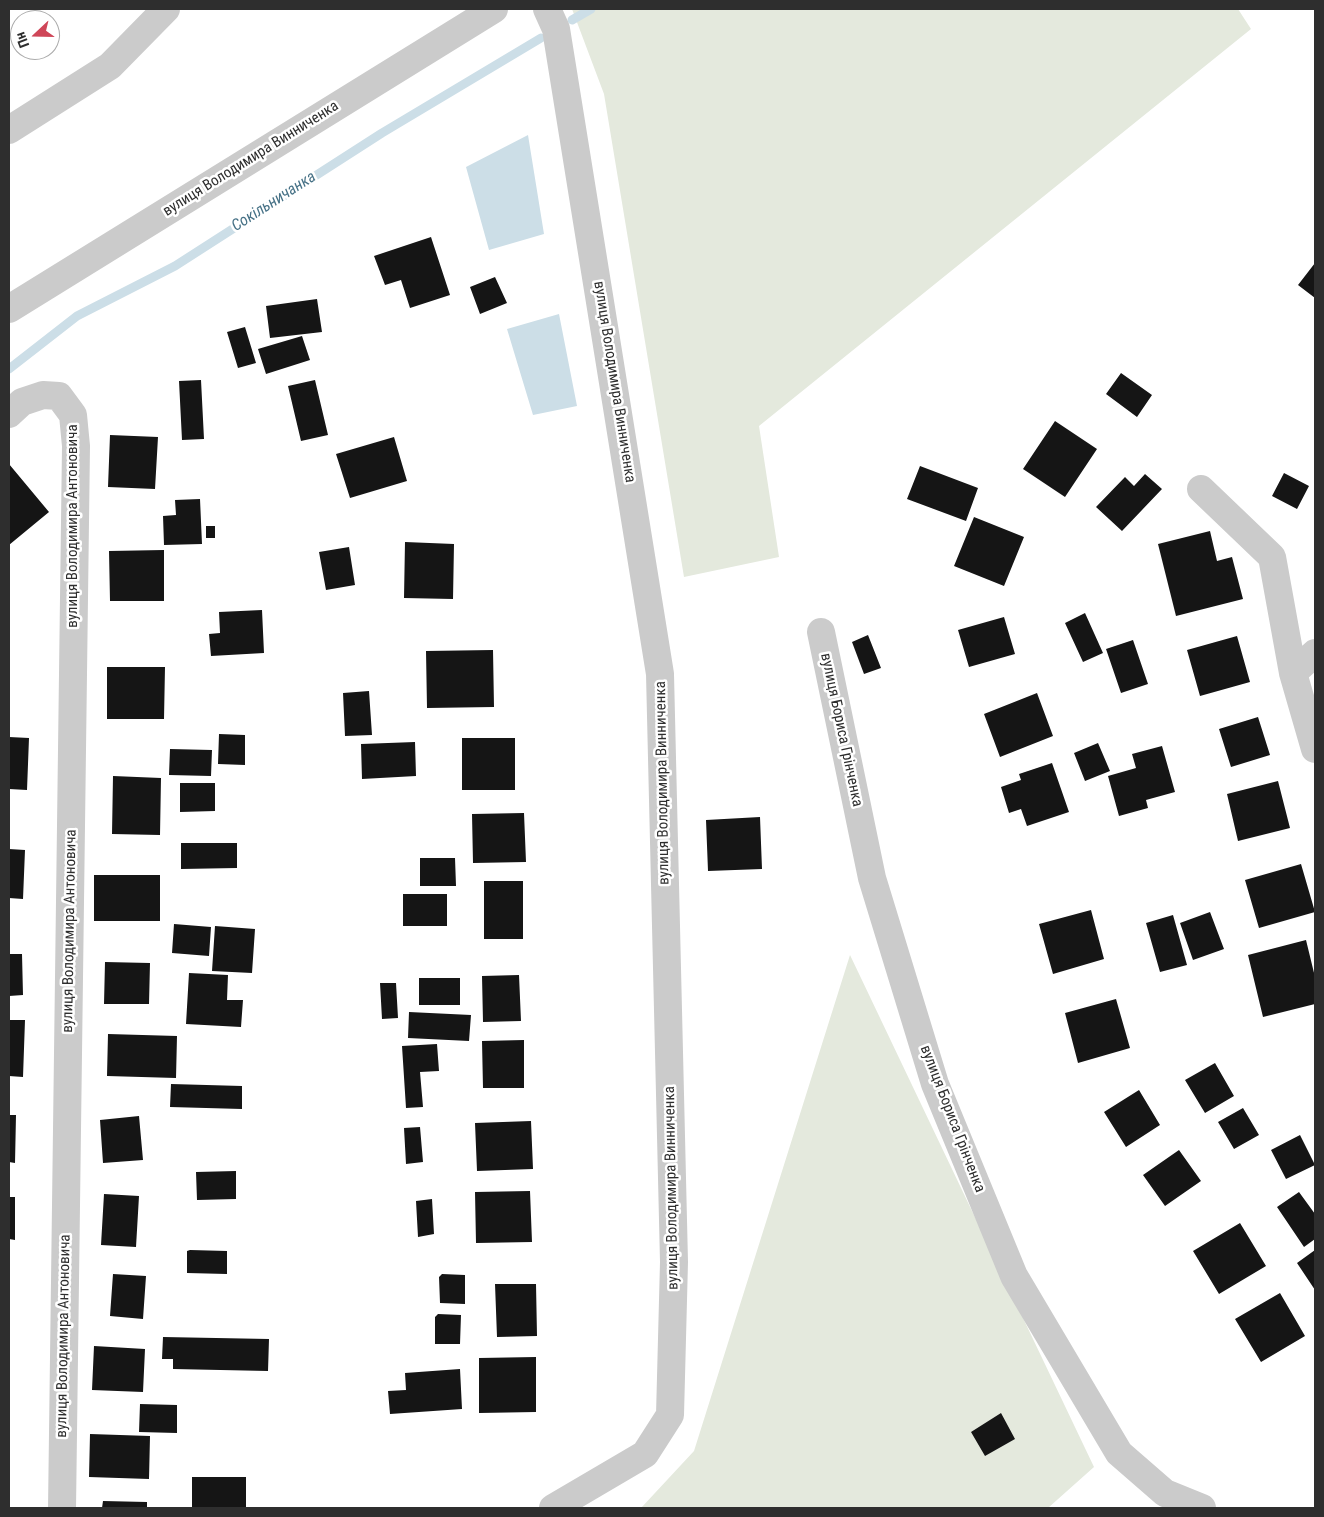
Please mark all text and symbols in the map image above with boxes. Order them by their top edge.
north arrow [10,10,60,60]
text: Пн [12,30,32,50]
street label: вулиця Володимира Винниченка [160,97,342,221]
water label: Сокільничанка [228,168,320,236]
street label: вулиця Володимира Винниченка [589,280,639,484]
street label: вулиця Володимира Антоновича [64,424,82,628]
street label: вулиця Бориса Грінченка [816,652,866,808]
street label: вулиця Володимира Винниченка [652,681,674,885]
street label: вулиця Володимира Антоновича [59,829,81,1033]
street label: вулиця Бориса Грінченка [916,1043,988,1195]
street label: вулиця Володимира Винниченка [661,1086,683,1290]
street label: вулиця Володимира Антоновича [53,1234,75,1438]

